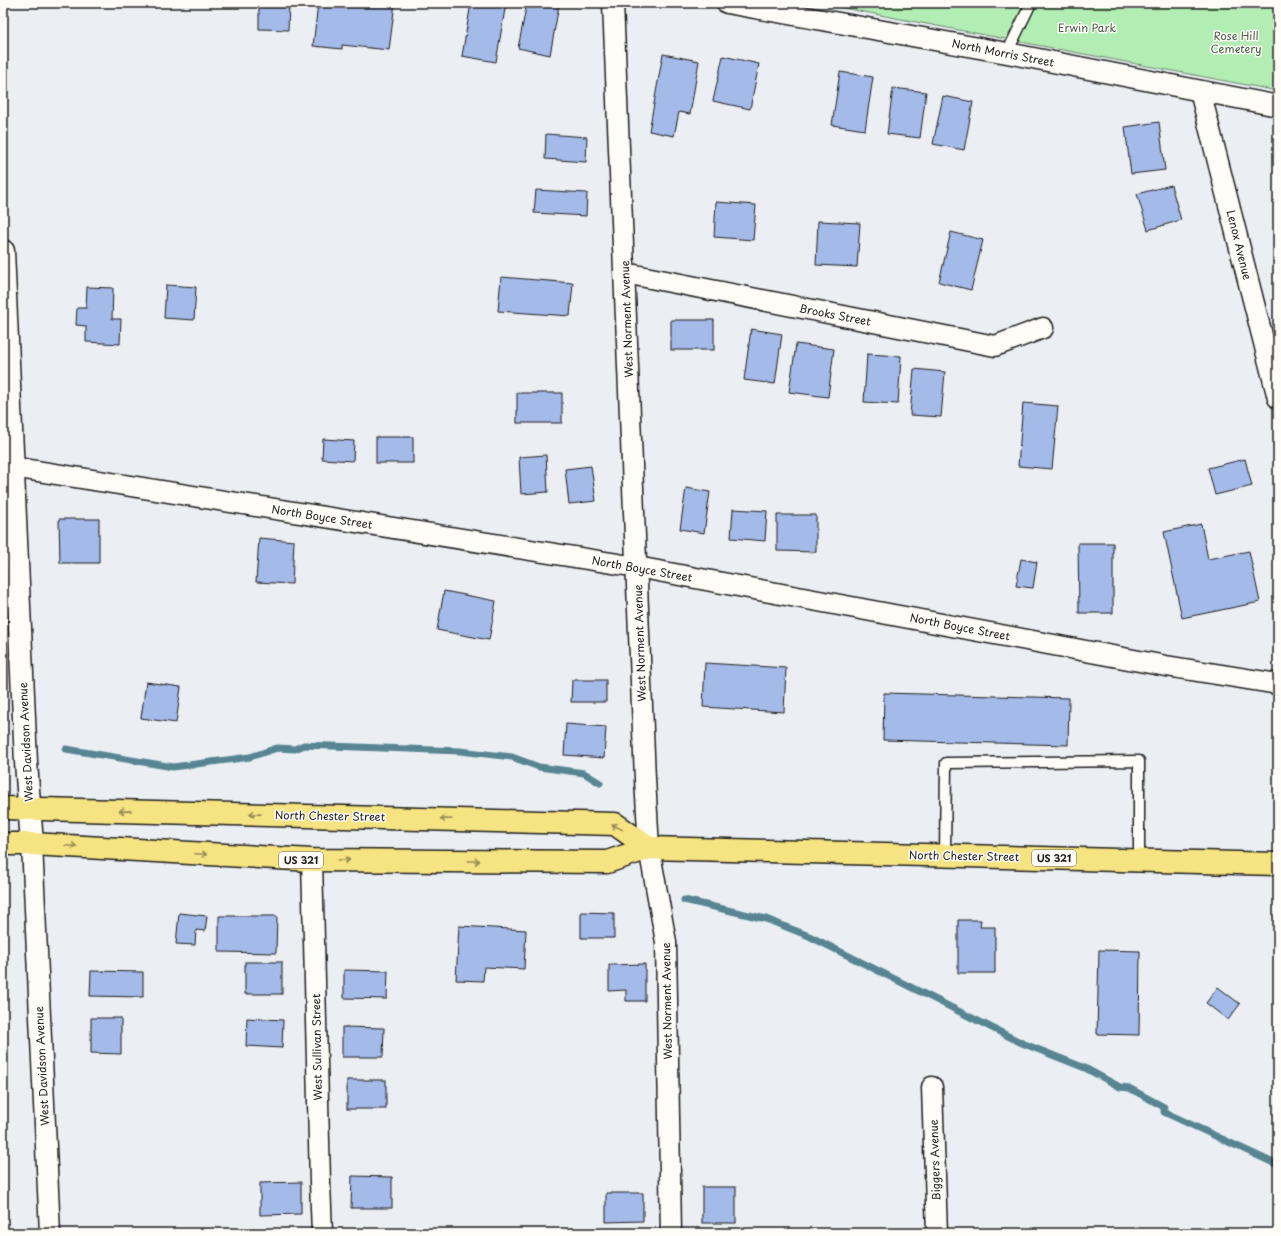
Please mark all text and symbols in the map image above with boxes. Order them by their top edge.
park label: Erwin Park [1058,19,1116,36]
park label: Rose Hill Cemetery [1210,27,1262,57]
street label: North Morris Street [950,34,1056,71]
street label: Lenox Avenue [1223,208,1256,282]
street label: West Norment Avenue [616,260,637,378]
street label: Brooks Street [798,299,873,330]
street label: North Boyce Street [270,500,374,533]
street label: North Boyce Street [590,551,694,586]
street label: West Norment Avenue [629,584,650,702]
street label: North Boyce Street [908,608,1012,645]
street label: West Davidson Avenue [14,682,37,802]
street label: North Chester Street [275,806,385,825]
one-way arrow [119,807,132,815]
one-way arrow [249,811,262,818]
one-way arrow [440,816,453,823]
one-way arrow [611,823,623,830]
one-way arrow [64,843,77,850]
street label: North Chester Street [909,846,1019,865]
one-way arrow [194,850,207,857]
road number: US 321 [1032,850,1076,866]
road number: US 321 [279,852,323,868]
one-way arrow [337,856,350,864]
one-way arrow [467,857,480,865]
street label: West Norment Avenue [657,942,676,1060]
street label: West Sullivan Street [307,993,326,1101]
street label: West Davidson Avenue [30,1006,53,1126]
street label: Biggers Avenue [925,1119,944,1201]

